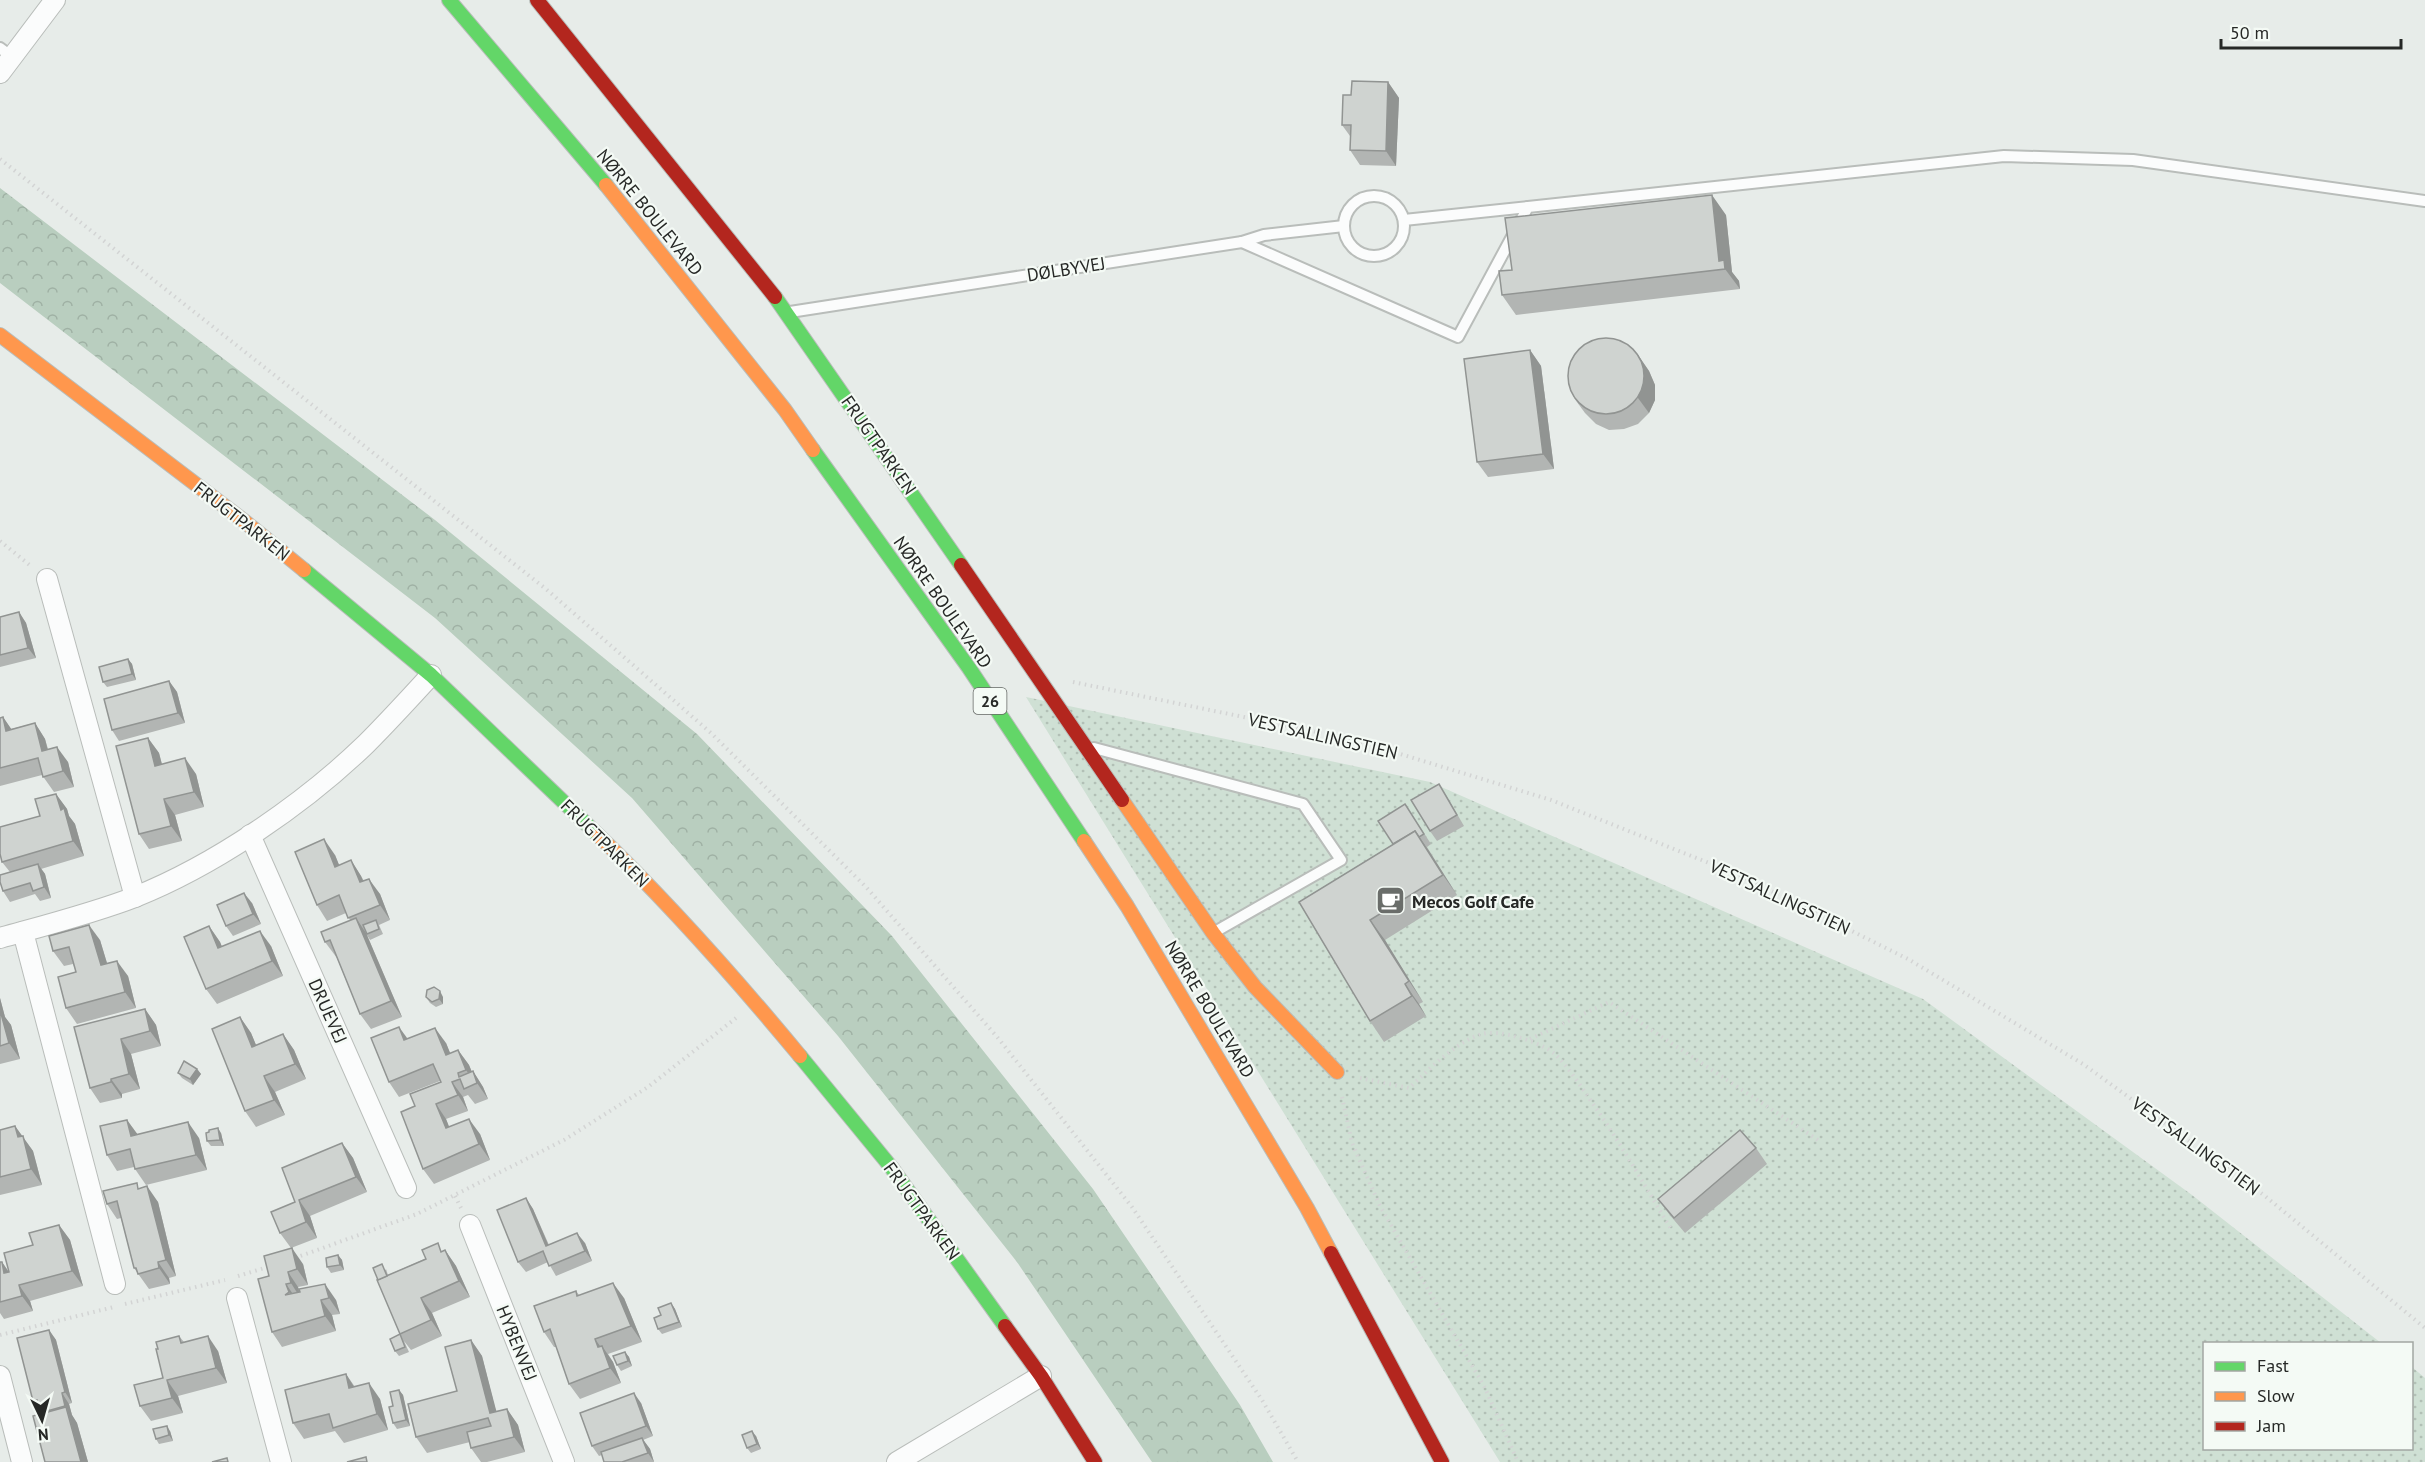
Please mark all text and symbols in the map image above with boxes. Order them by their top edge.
scale bar [2221,12,2401,50]
text: 50 m [2230,21,2269,44]
street label: NØRRE BOULEVARD [592,144,708,280]
street label: DØLBYVEJ [1025,251,1107,287]
street label: FRUGTPARKEN [836,391,922,499]
street label: FRUGTPARKEN [189,476,295,566]
street label: NØRRE BOULEVARD [889,531,997,673]
road number: 26 [974,688,1006,714]
street label: VESTSALLINGSTIEN [1245,707,1400,764]
street label: FRUGTPARKEN [556,794,654,892]
street label: VESTSALLINGSTIEN [1705,854,1854,940]
cafe icon: Mecos Golf Cafe [1375,885,1407,917]
place label: Mecos Golf Cafe [1412,890,1534,913]
street label: NØRRE BOULEVARD [1160,936,1260,1082]
street label: DRUEVEJ [303,975,353,1047]
street label: VESTSALLINGSTIEN [2127,1091,2265,1200]
street label: FRUGTPARKEN [879,1157,965,1265]
street label: HYBENVEJ [491,1302,543,1384]
legend [2203,1342,2413,1450]
text: Fast [2257,1354,2289,1377]
text: Slow [2257,1384,2295,1407]
north arrow [12,1390,72,1450]
text: Jam [2256,1414,2286,1437]
text: N [37,1425,49,1445]

